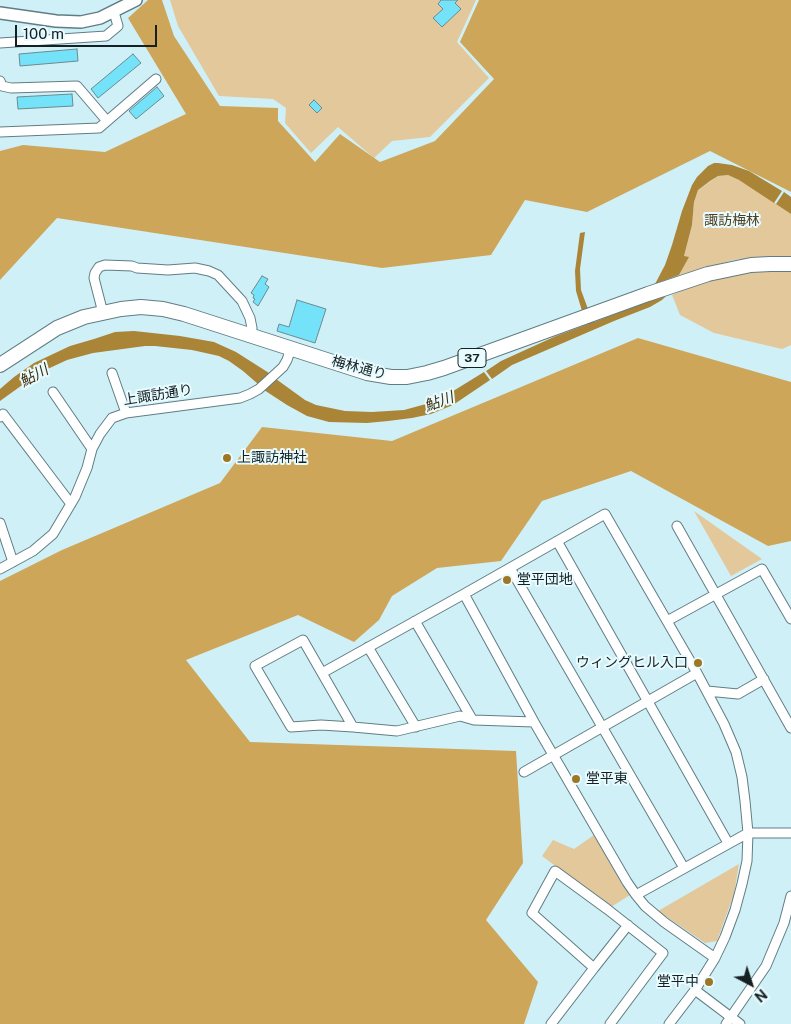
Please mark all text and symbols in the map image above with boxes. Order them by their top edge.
scale bar [18,15,160,47]
text: 100 m [23,25,64,42]
park label: 諏訪梅林 [704,213,760,229]
road number: 37 [458,348,486,368]
street label: 梅林通り [330,353,388,383]
water label: 鮎川 [17,361,51,391]
street label: 上諏訪通り [122,381,194,409]
water label: 鮎川 [422,388,456,416]
place label: 上諏訪神社 [237,450,307,466]
marker: 上諏訪神社 [221,452,233,464]
place label: 堂平団地 [517,572,573,588]
marker: 堂平団地 [501,574,513,586]
place label: ウィングヒル入口 [576,655,688,671]
marker: ウィングヒル入口 [692,657,704,669]
place label: 堂平東 [586,771,628,787]
marker: 堂平東 [570,773,582,785]
north arrow [726,959,776,1009]
place label: 堂平中 [657,974,699,990]
marker: 堂平中 [703,976,715,988]
text: N [751,986,770,1005]

